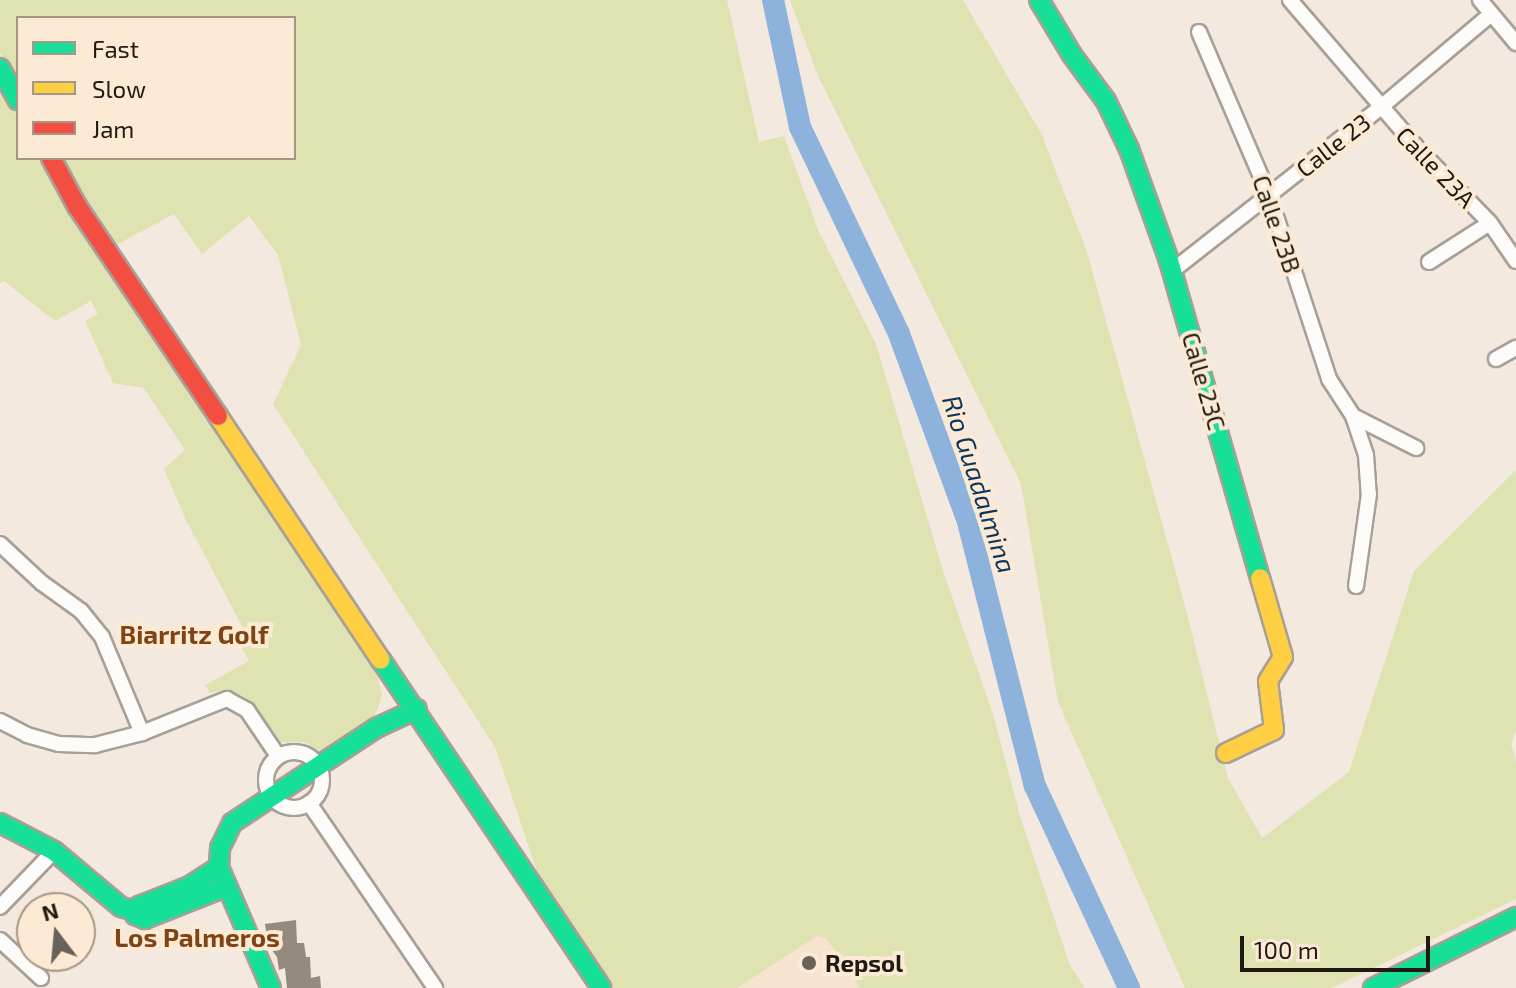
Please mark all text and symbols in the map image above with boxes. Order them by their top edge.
legend [16,16,296,160]
text: Fast [92,34,139,63]
text: Slow [92,74,146,103]
street label: Calle 23 [1290,107,1376,183]
text: Jam [92,114,134,143]
street label: Calle 23A [1391,121,1481,213]
street label: Calle 23B [1247,172,1307,276]
street label: Calle 23C [1176,329,1232,433]
water label: Rio Guadalmina [937,391,1023,577]
district label: Biarritz Golf [120,618,268,650]
north arrow [16,892,96,972]
text: N [39,896,61,926]
scale bar [1244,920,1434,970]
district label: Los Palmeros [114,921,280,953]
text: 100 m [1254,935,1319,964]
place label: Repsol [825,949,903,977]
marker: Repsol [800,954,818,972]

